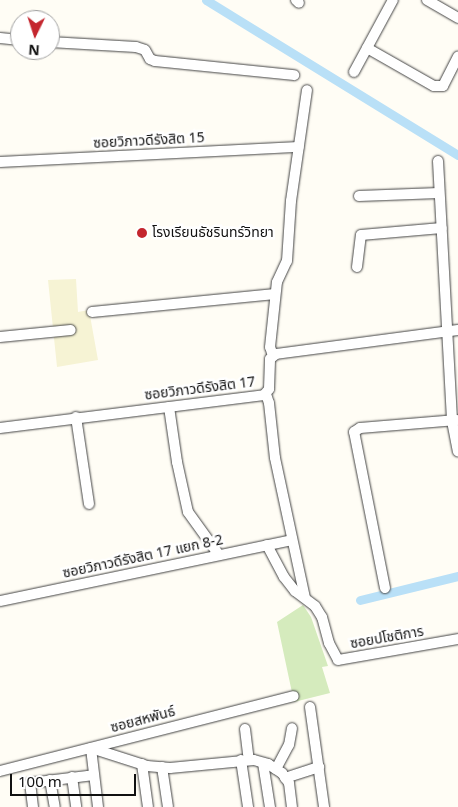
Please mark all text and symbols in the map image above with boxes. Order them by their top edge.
north arrow [10,10,60,60]
text: N [28,39,40,60]
street label: ซอยวิภาวดีรังสิต 15 [93,130,205,152]
place label: โรงเรียนธัชรินทร์วิทยา [152,225,274,241]
marker: โรงเรียนธัชรินทร์วิทยา [136,227,148,239]
street label: ซอยวิภาวดีรังสิต 17 [144,374,256,404]
street label: ซอยวิภาวดีรังสิต 17 แยก 8-2 [61,532,225,582]
street label: ซอยปโชติการ [349,623,425,653]
street label: ซอยสหพันธ์ [109,703,177,737]
scale bar [12,764,139,796]
text: 100 m [18,771,62,794]

